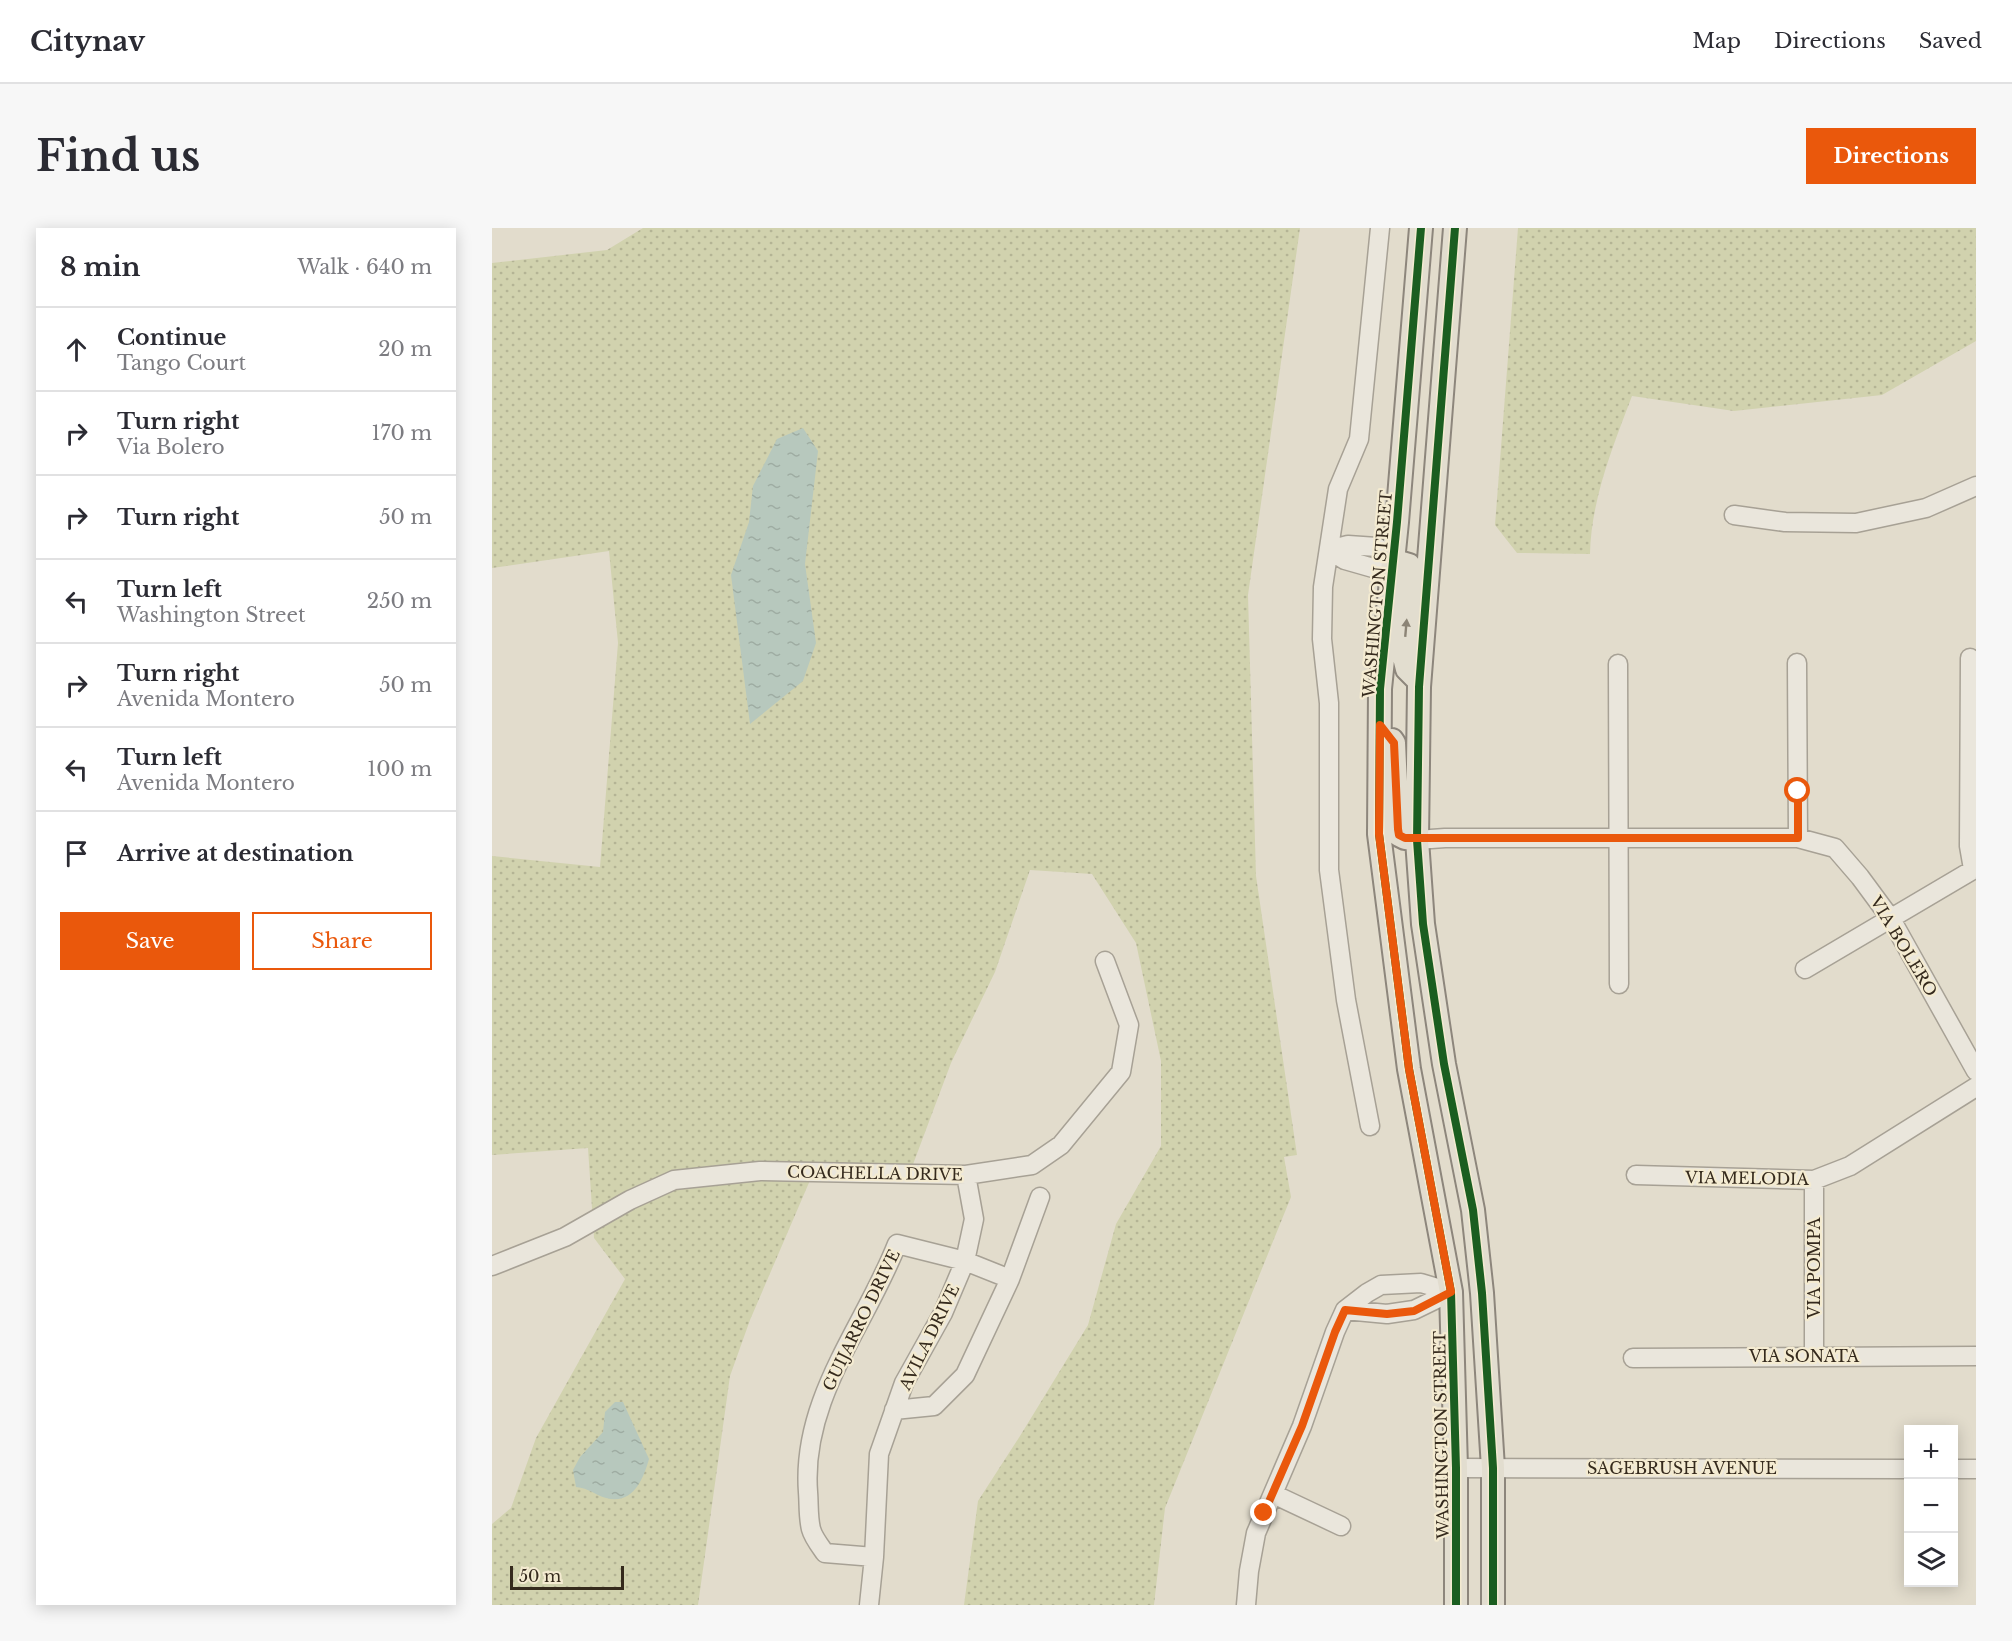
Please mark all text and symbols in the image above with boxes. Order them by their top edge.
text: Citynav [30,24,145,59]
text: Map [1692,28,1741,54]
text: Directions [1774,28,1886,54]
text: Saved [1919,28,1982,54]
button: Directions [1806,128,1976,184]
text: Find us [36,130,200,182]
text: 8 min [60,251,140,283]
text: Walk · 640 m [297,255,432,279]
text: Continue [117,324,226,351]
icon: ahead [60,333,93,366]
text: 20 m [378,337,432,361]
text: Tango Court [117,351,246,375]
text: Turn right [117,408,239,435]
icon: right [60,417,93,450]
text: 170 m [372,421,432,445]
text: Via Bolero [117,435,225,459]
street label: WASHINGTON STREET [1358,489,1396,700]
icon: right [60,501,93,534]
text: Turn right [117,504,239,531]
text: 50 m [379,505,432,529]
text: Turn left [117,576,222,603]
icon: left [60,585,93,618]
text: 250 m [367,589,432,613]
text: Washington Street [117,603,306,627]
one-way arrow [1401,619,1411,638]
text: Turn right [117,660,239,687]
icon: right [60,669,93,702]
text: 50 m [379,673,432,697]
text: Avenida Montero [117,687,295,711]
text: Turn left [117,744,222,771]
icon: left [60,753,93,786]
text: 100 m [367,757,432,781]
text: Avenida Montero [117,771,295,795]
route start [1784,777,1810,803]
icon: arrive [60,837,93,870]
text: Arrive at destination [117,840,354,867]
street label: VIA BOLERO [1866,891,1942,1000]
button: Save [60,912,240,970]
button: Share [252,912,432,970]
street label: COACHELLA DRIVE [787,1161,963,1185]
street label: VIA MELODIA [1684,1167,1810,1189]
street label: VIA POMPA [1804,1217,1824,1320]
street label: GUIJARRO DRIVE [818,1246,904,1394]
street label: AVILA DRIVE [894,1281,963,1394]
street label: WASHINGTON STREET [1429,1331,1453,1540]
street label: VIA SONATA [1748,1346,1860,1366]
map controls [1904,1425,1958,1587]
button: + [1904,1425,1958,1479]
street label: SAGEBRUSH AVENUE [1587,1458,1777,1478]
button: − [1904,1479,1958,1533]
route end [1250,1499,1276,1525]
button: layers [1904,1533,1958,1587]
scale bar [510,1563,624,1590]
text: 50 m [519,1566,561,1586]

